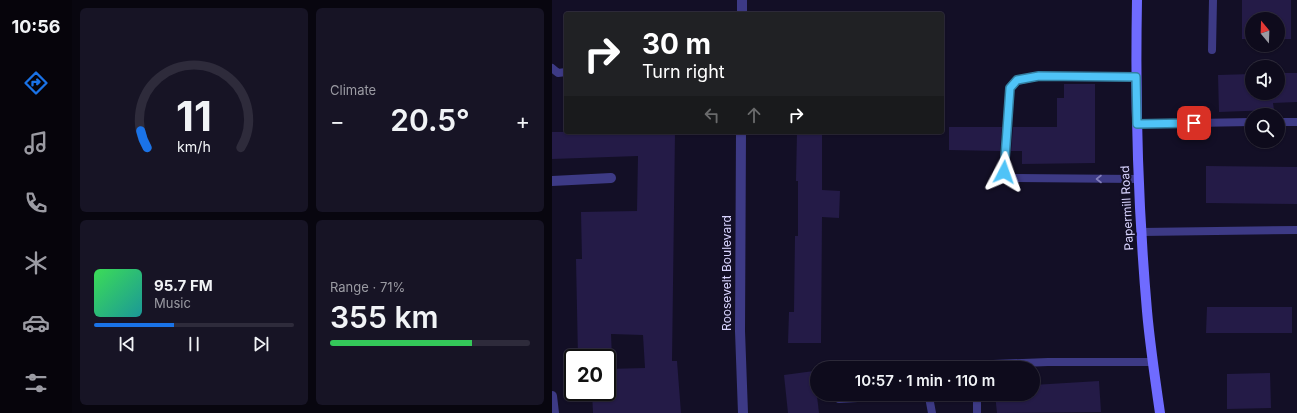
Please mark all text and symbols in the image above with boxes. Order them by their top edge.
north arrow [1245,12,1285,52]
map controls [1245,12,1285,148]
text: 10:56 [11,16,61,37]
text: 30 m [642,27,711,61]
icon: right [576,28,628,80]
button: sound [1245,60,1285,100]
text: Turn right [642,61,725,82]
icon: directions [22,69,50,97]
text: Climate [330,82,376,98]
text: 11 [176,91,212,141]
text: 20.5° [390,102,470,138]
icon: left [701,104,723,126]
icon: ahead [743,104,765,126]
icon: right [785,104,807,126]
pin [1177,106,1211,140]
text: − [330,108,345,134]
text: + [515,108,530,134]
button: search [1245,108,1285,148]
icon: arrive [1183,112,1205,134]
icon: music [22,129,50,157]
text: km/h [177,137,211,154]
position arrow [983,151,1025,193]
street label: Papermill Road [1117,165,1136,251]
one-way arrow [1096,175,1102,183]
icon: phone [22,189,50,217]
street label: Roosevelt Boulevard [719,215,734,331]
icon: climate [22,249,50,277]
text: 95.7 FM [154,276,213,295]
text: Range · 71% [330,279,405,295]
text: Music [154,295,191,311]
text: 355 km [330,299,438,335]
icon: car [22,309,50,337]
icon: previous [116,333,138,355]
icon: pause [183,333,205,355]
icon: next [250,333,272,355]
speed limit sign: 20 [564,349,616,401]
icon: filters [22,369,50,397]
text: 10:57 · 1 min · 110 m [855,371,995,390]

